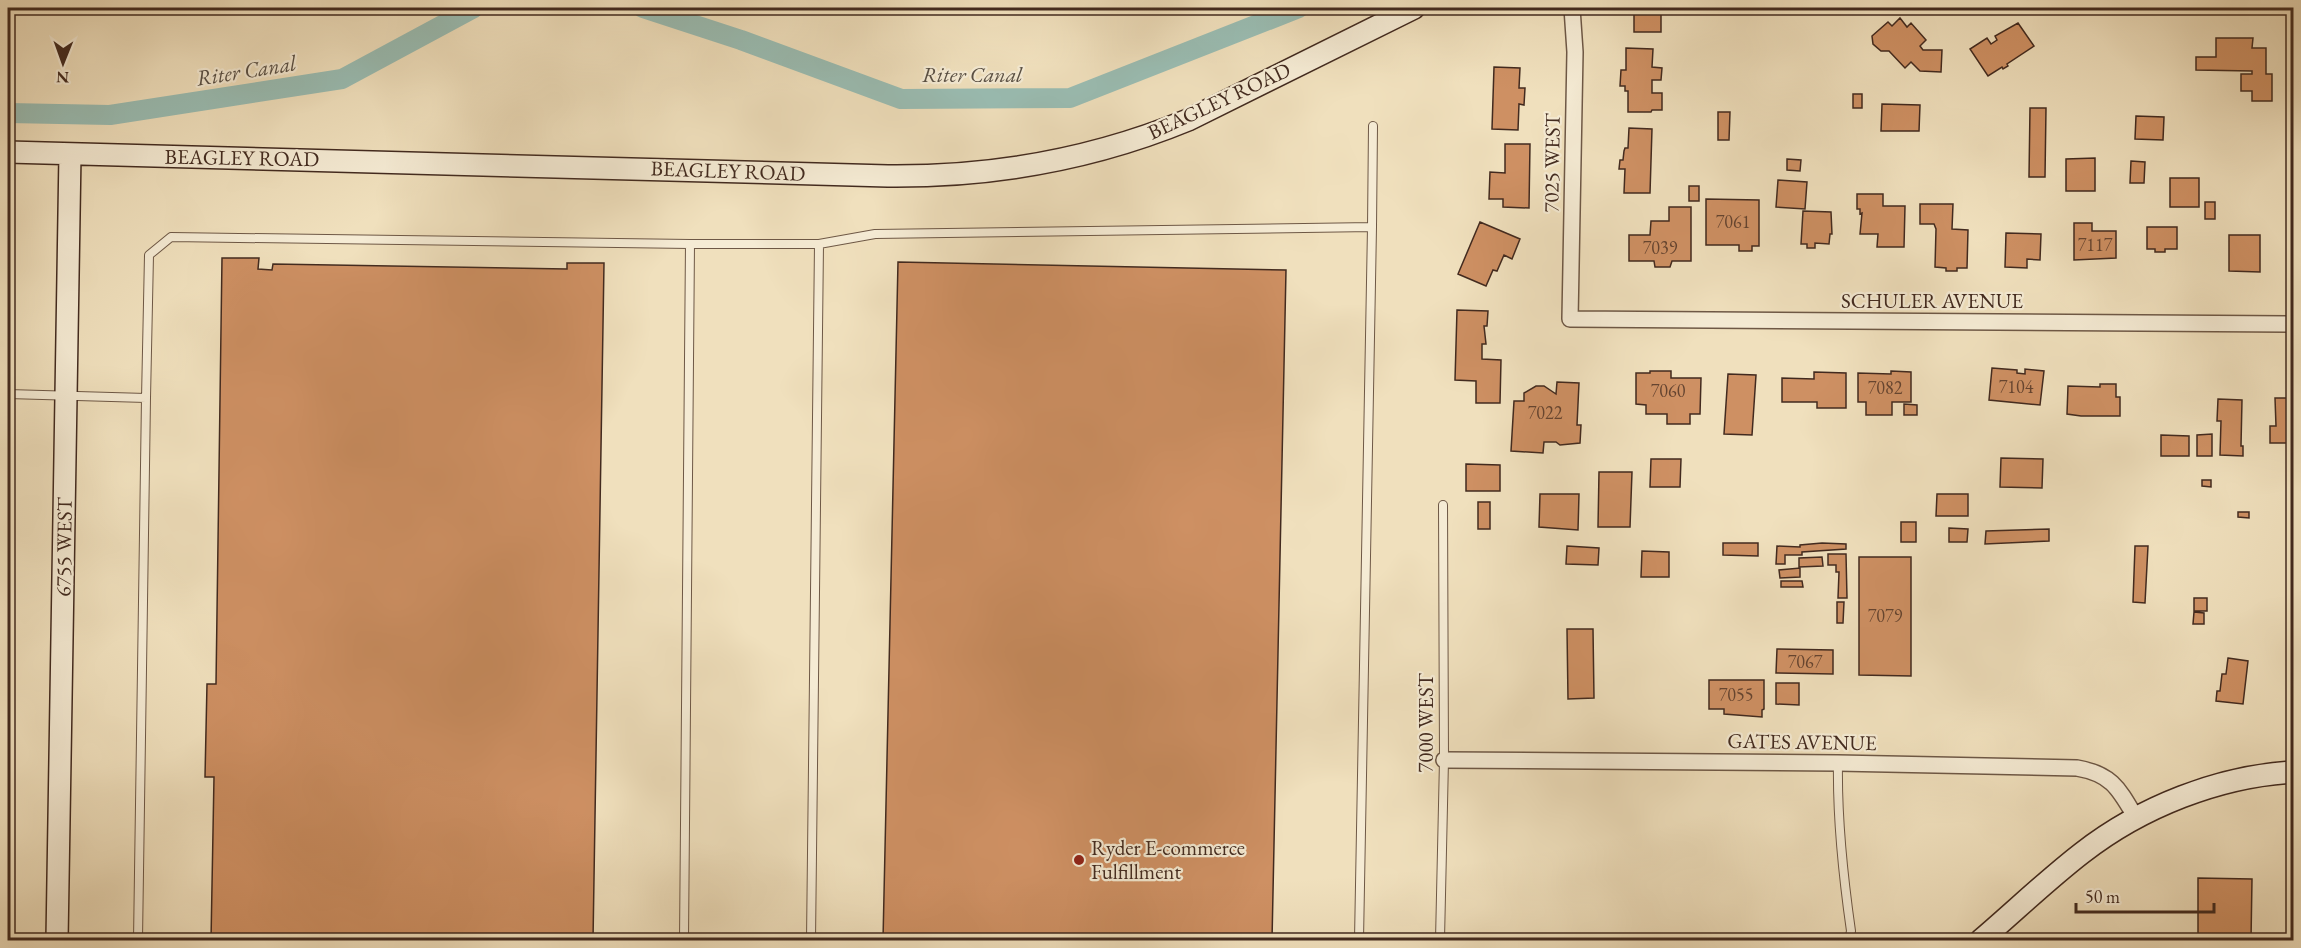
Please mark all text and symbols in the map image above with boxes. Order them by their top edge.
north arrow [33,33,93,93]
water label: Riter Canal [194,48,299,93]
street label: BEAGLEY ROAD [1143,56,1295,145]
water label: Riter Canal [922,60,1023,89]
text: N [56,67,69,88]
street label: 7025 WEST [1537,112,1566,213]
street label: BEAGLEY ROAD [165,143,320,172]
street label: BEAGLEY ROAD [650,154,806,187]
house number: 7061 [1716,210,1750,233]
house number: 7117 [2078,233,2113,256]
house number: 7039 [1643,236,1678,259]
street label: SCHULER AVENUE [1841,287,2023,314]
house number: 7104 [1999,375,2034,398]
house number: 7082 [1868,376,1903,399]
house number: 7060 [1651,379,1686,402]
house number: 7022 [1528,401,1563,424]
street label: 6755 WEST [49,496,78,597]
house number: 7079 [1868,604,1903,627]
house number: 7067 [1788,650,1823,673]
street label: 7000 WEST [1412,672,1439,773]
house number: 7055 [1719,683,1753,706]
street label: GATES AVENUE [1727,727,1877,756]
place label: Ryder E-commerce Fulfillment [1091,834,1245,885]
marker: Ryder E-commerce Fulfillment [1072,853,1086,867]
scale bar [2076,876,2214,914]
text: 50 m [2085,885,2120,908]

